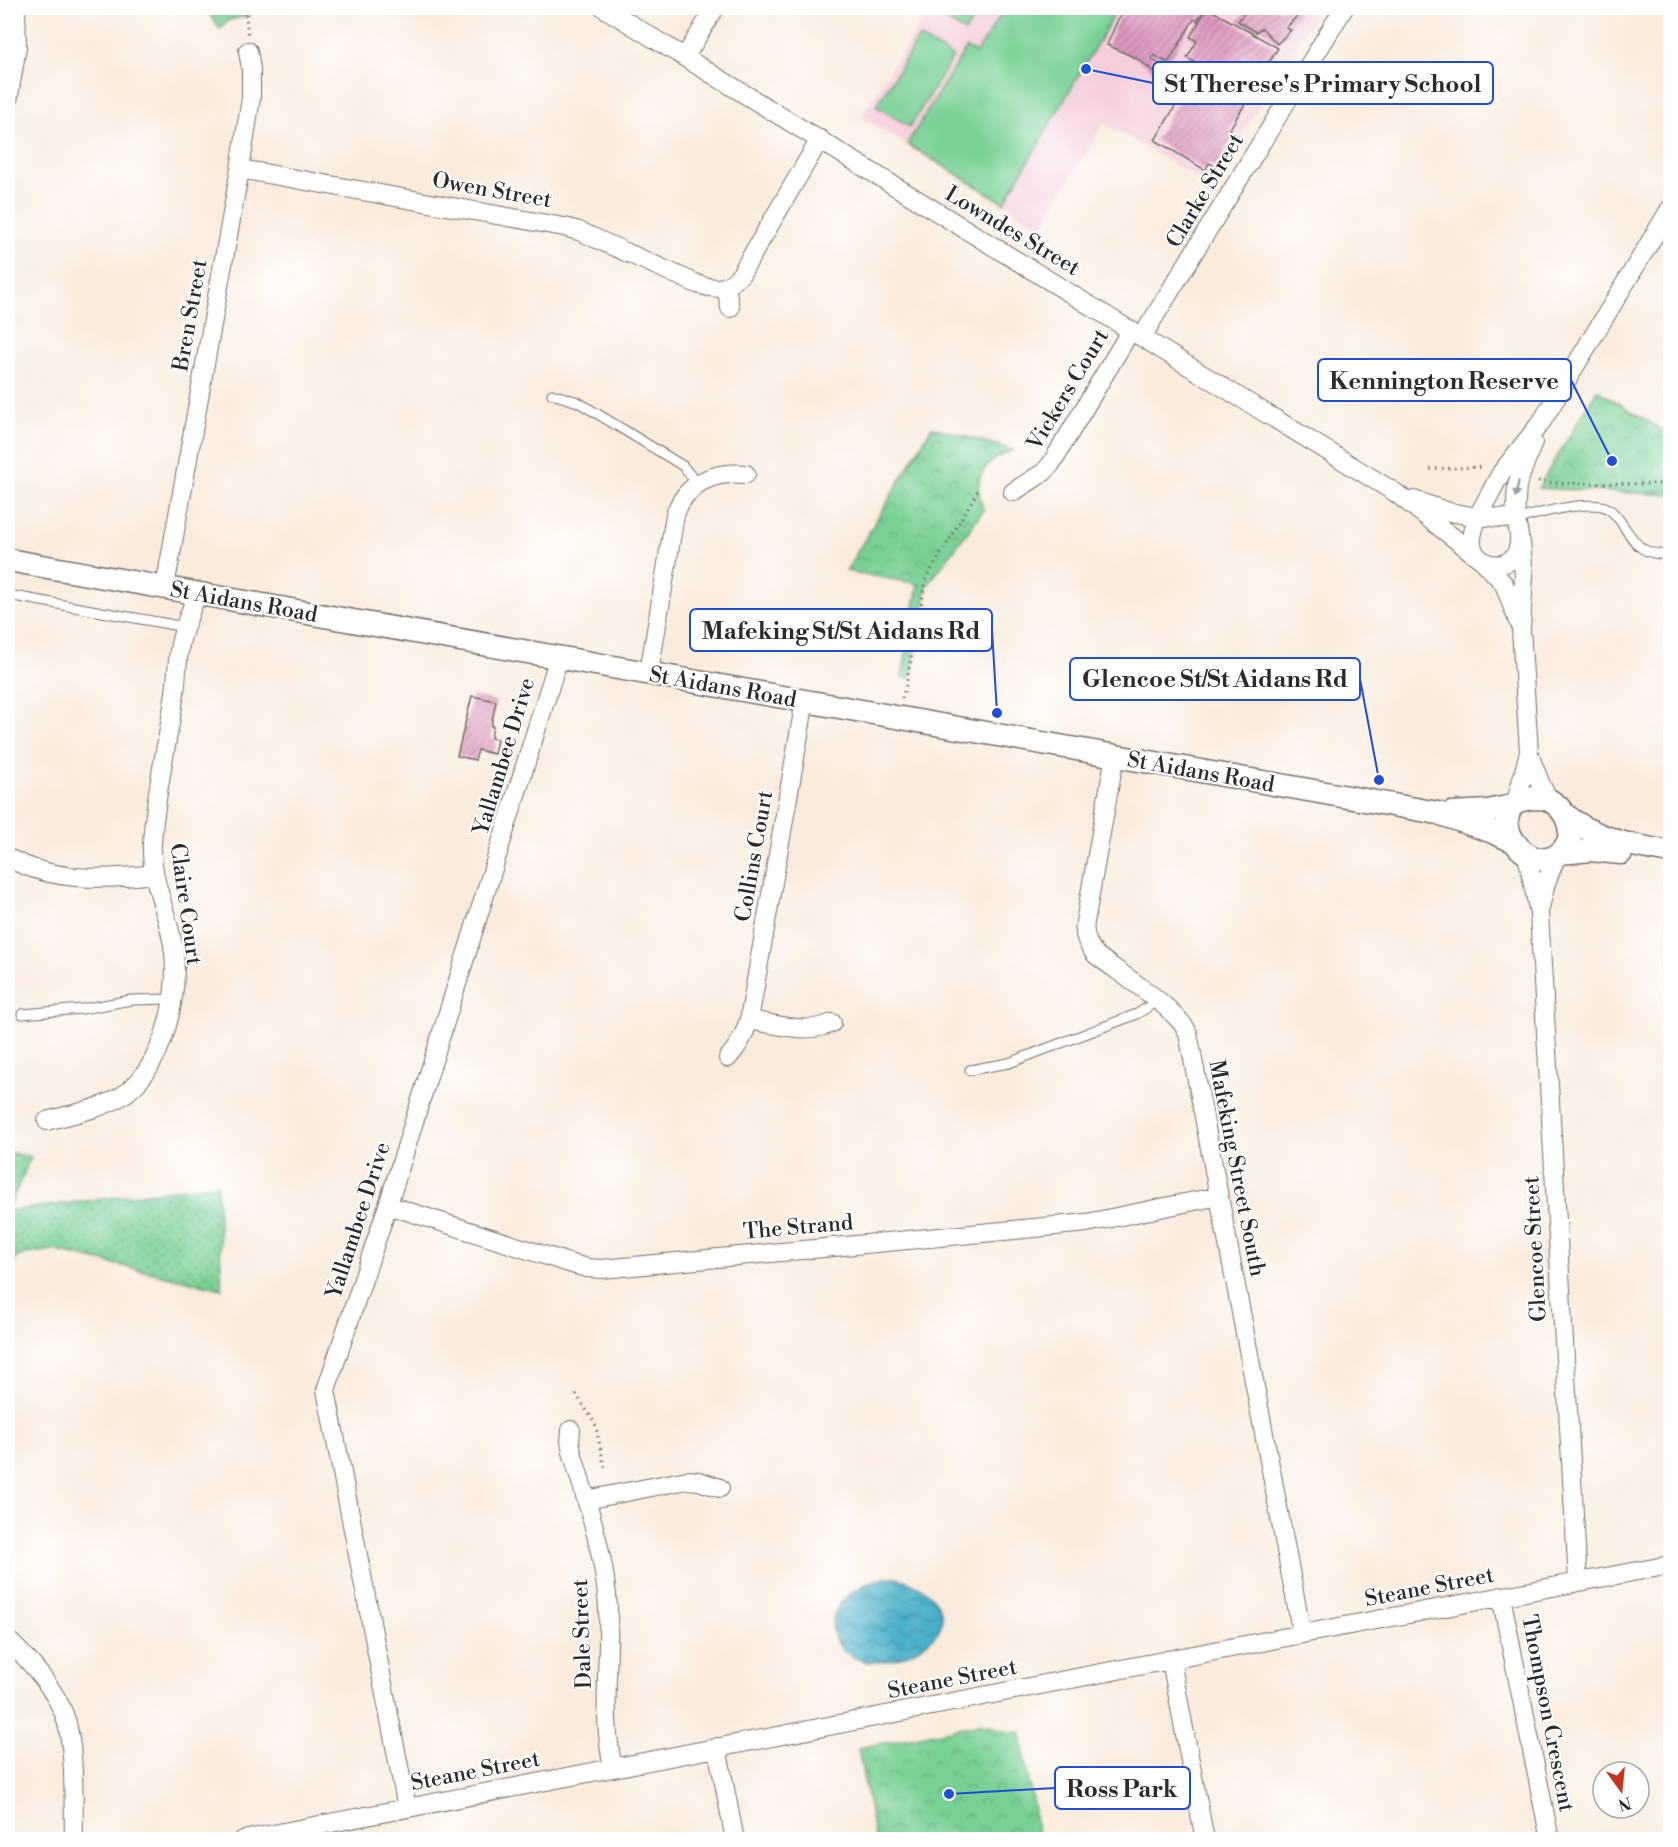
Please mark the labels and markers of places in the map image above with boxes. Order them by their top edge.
callout: St Therese's Primary School [1153,62,1493,104]
callout: Kennington Reserve [1318,359,1571,401]
callout: Mafeking St/St Aidans Rd [690,609,992,651]
callout: Glencoe St/St Aidans Rd [1070,658,1360,700]
callout: Ross Park [1055,1767,1190,1809]

